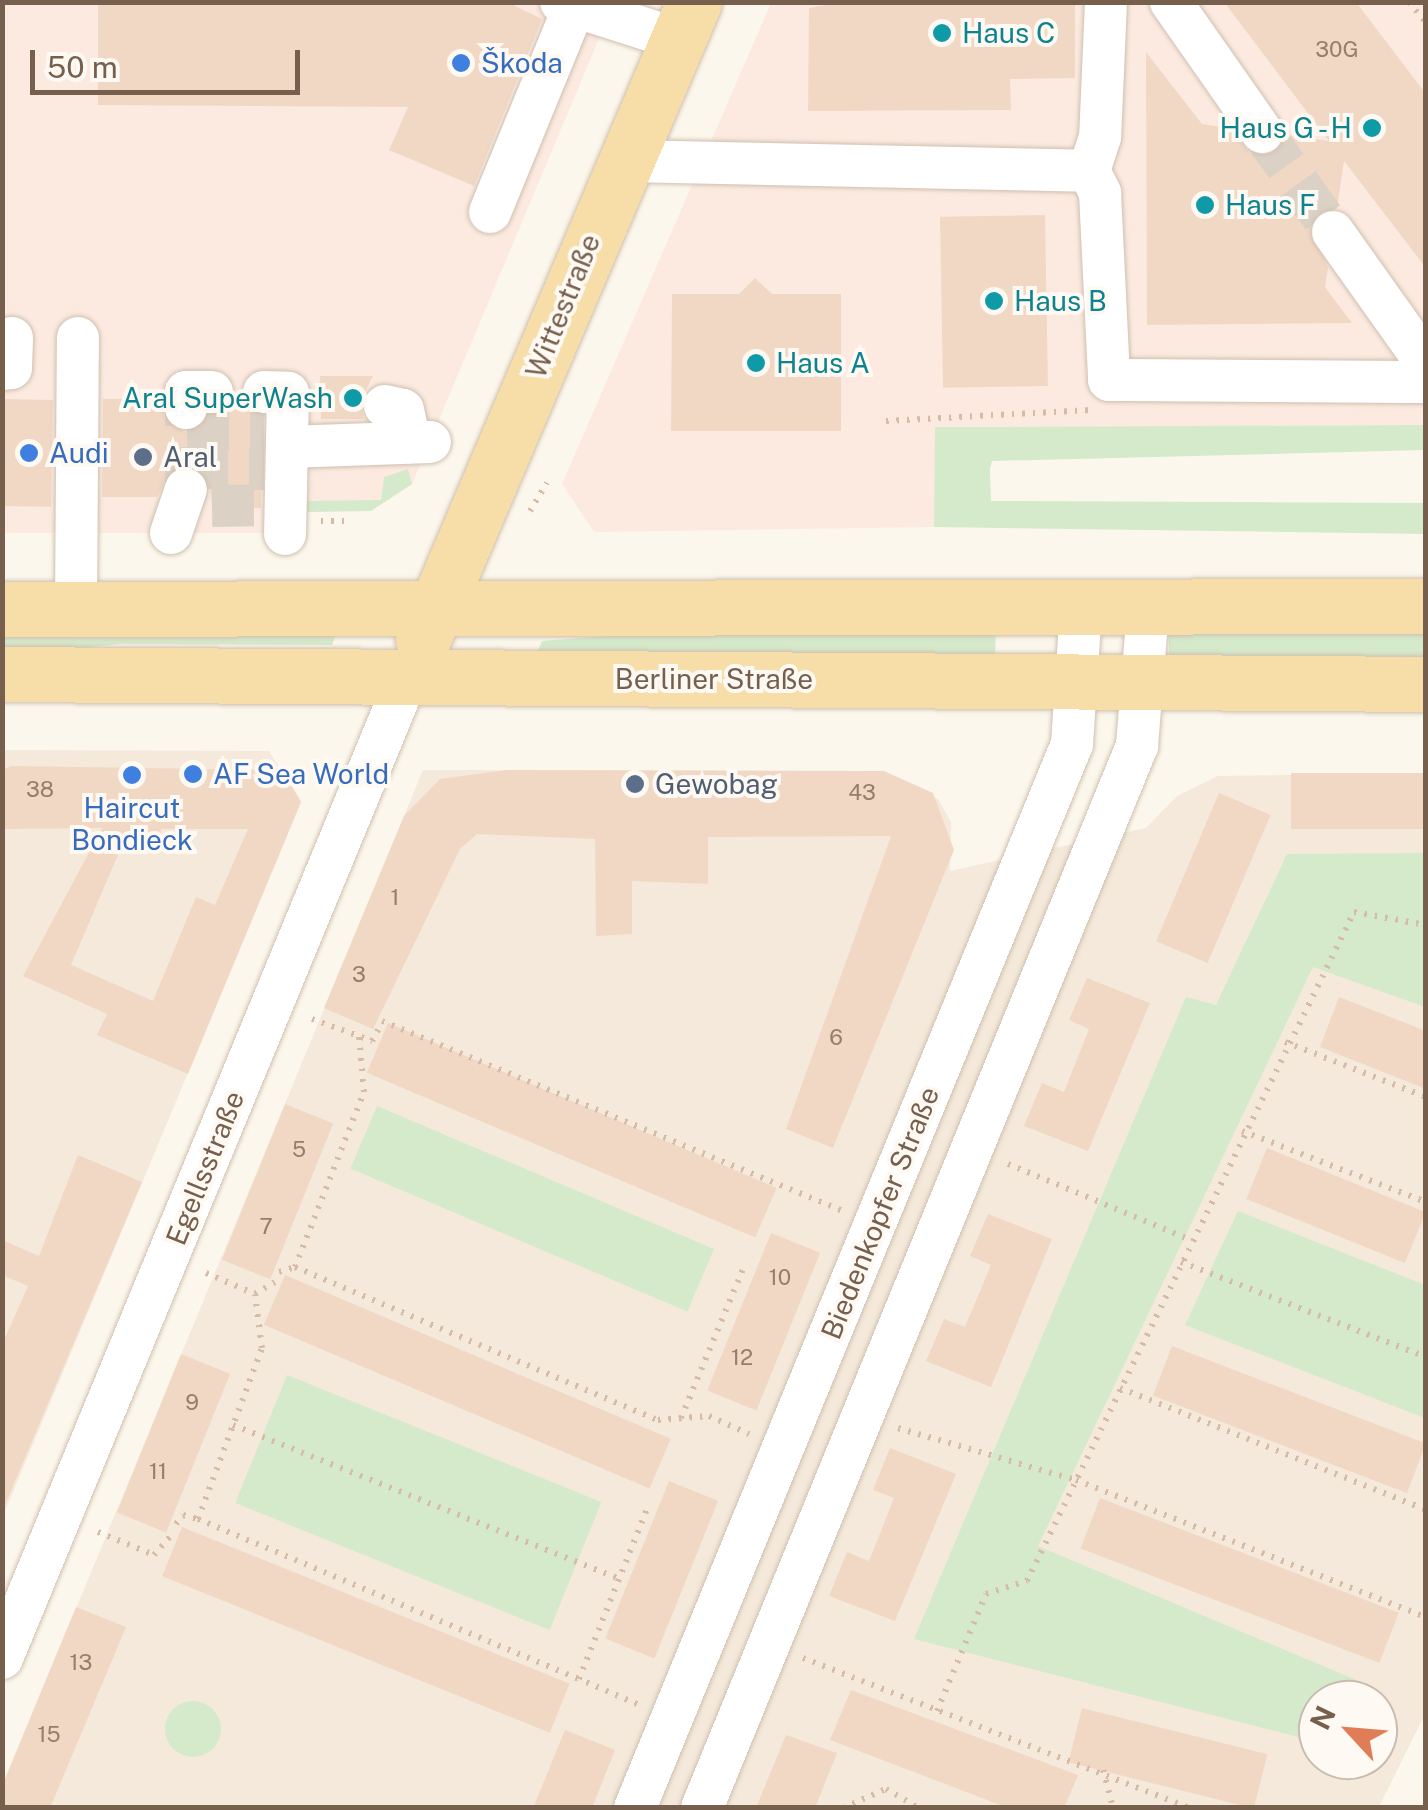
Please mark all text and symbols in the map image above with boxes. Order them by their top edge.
place label: Haus C [962,16,1055,50]
marker: Haus C [931,22,953,44]
scale bar [35,30,305,92]
house number: 30G [1315,37,1359,63]
place label: Škoda [481,46,563,80]
text: 50 m [47,49,118,85]
marker: Škoda [450,52,472,74]
place label: Haus G - H [1212,111,1352,145]
marker: Haus G - H [1361,117,1383,139]
place label: Haus F [1225,188,1316,222]
marker: Haus F [1194,194,1216,216]
street label: Wittestraße [519,229,607,383]
place label: Haus B [1014,284,1107,318]
marker: Haus B [983,290,1005,312]
place label: Haus A [776,346,870,380]
marker: Haus A [745,352,767,374]
place label: Aral SuperWash [122,381,333,415]
marker: Aral SuperWash [342,387,364,409]
place label: Audi [49,436,109,470]
place label: Aral [163,440,217,474]
marker: Audi [18,442,40,464]
marker: Aral [132,446,154,468]
street label: Berliner Straße [615,662,813,696]
place label: AF Sea World [213,757,390,791]
marker: AF Sea World [182,763,204,785]
marker: Haircut Bondieck [121,764,143,786]
place label: Gewobag [655,767,778,801]
marker: Gewobag [624,773,646,795]
house number: 38 [26,777,54,803]
house number: 43 [848,780,876,806]
place label: Haircut Bondieck [71,791,193,857]
house number: 1 [391,885,399,911]
house number: 3 [352,962,366,988]
house number: 6 [829,1025,843,1051]
street label: Biedenkopfer Straße [814,1082,946,1344]
street label: Egellsstraße [159,1086,251,1250]
house number: 5 [292,1137,306,1163]
house number: 7 [259,1214,273,1240]
house number: 10 [769,1265,791,1291]
house number: 12 [731,1345,753,1371]
house number: 9 [185,1390,199,1416]
house number: 11 [149,1459,167,1485]
house number: 13 [70,1650,92,1676]
north arrow [1298,1680,1398,1780]
text: N [1303,1700,1342,1735]
house number: 15 [37,1722,61,1748]

